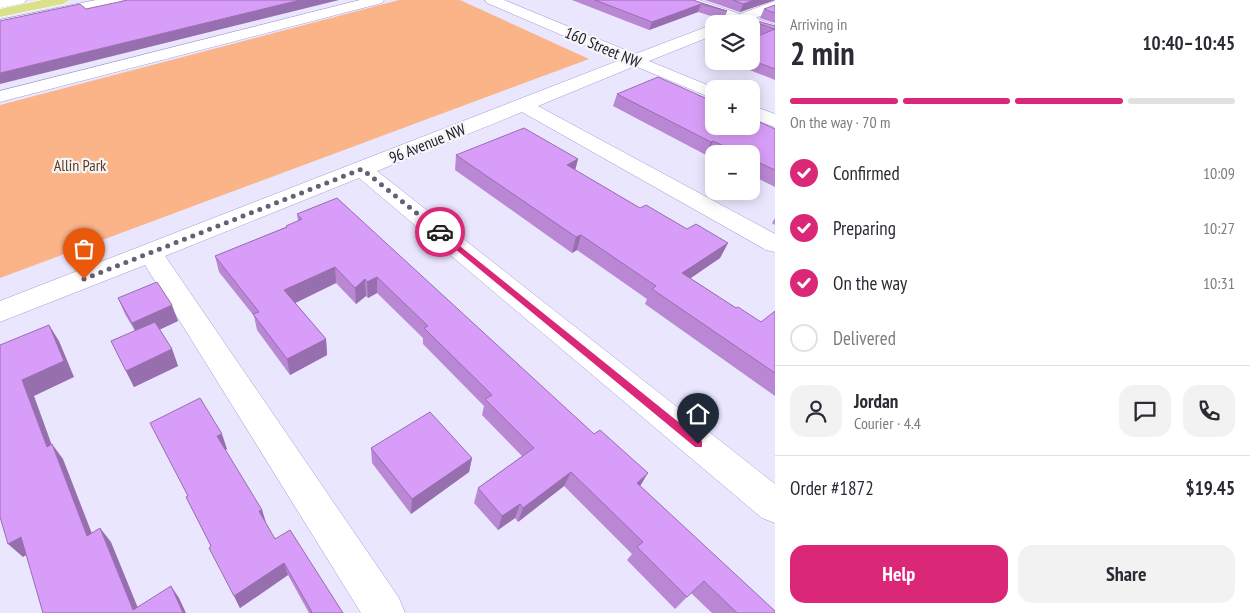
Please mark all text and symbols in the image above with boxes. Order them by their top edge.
text: Arriving in [790,14,847,34]
map controls [705,15,760,200]
button: layers [705,15,760,70]
street label: 160 Street NW [562,22,644,72]
text: 10:40–10:45 [1142,31,1235,55]
text: 2 min [790,32,855,74]
button: + [705,80,760,135]
text: On the way · 70 m [790,112,890,132]
street label: 96 Avenue NW [386,119,468,167]
button: − [705,145,760,200]
park label: Allin Park [54,155,107,175]
icon: check [790,159,818,187]
text: Confirmed [833,161,900,185]
text: 10:09 [1203,163,1235,183]
courier [415,207,465,257]
icon: check [790,214,818,242]
text: Preparing [833,216,896,240]
icon: car [426,218,454,246]
text: 10:27 [1203,218,1235,238]
pin [63,228,105,279]
icon: bag [70,235,98,263]
icon: check [790,269,818,297]
text: On the way [833,271,907,295]
text: 10:31 [1203,273,1235,293]
text: Delivered [833,326,896,350]
button: person [790,385,842,437]
button: chat [1119,385,1171,437]
button: phone [1183,385,1235,437]
text: Jordan [854,389,898,413]
pin [677,393,719,444]
icon: home [684,400,712,428]
text: Courier · 4.4 [854,413,921,433]
text: Order #1872 [790,476,874,500]
text: $19.45 [1186,476,1235,500]
button: Help [790,545,1008,603]
button: Share [1018,545,1235,603]

